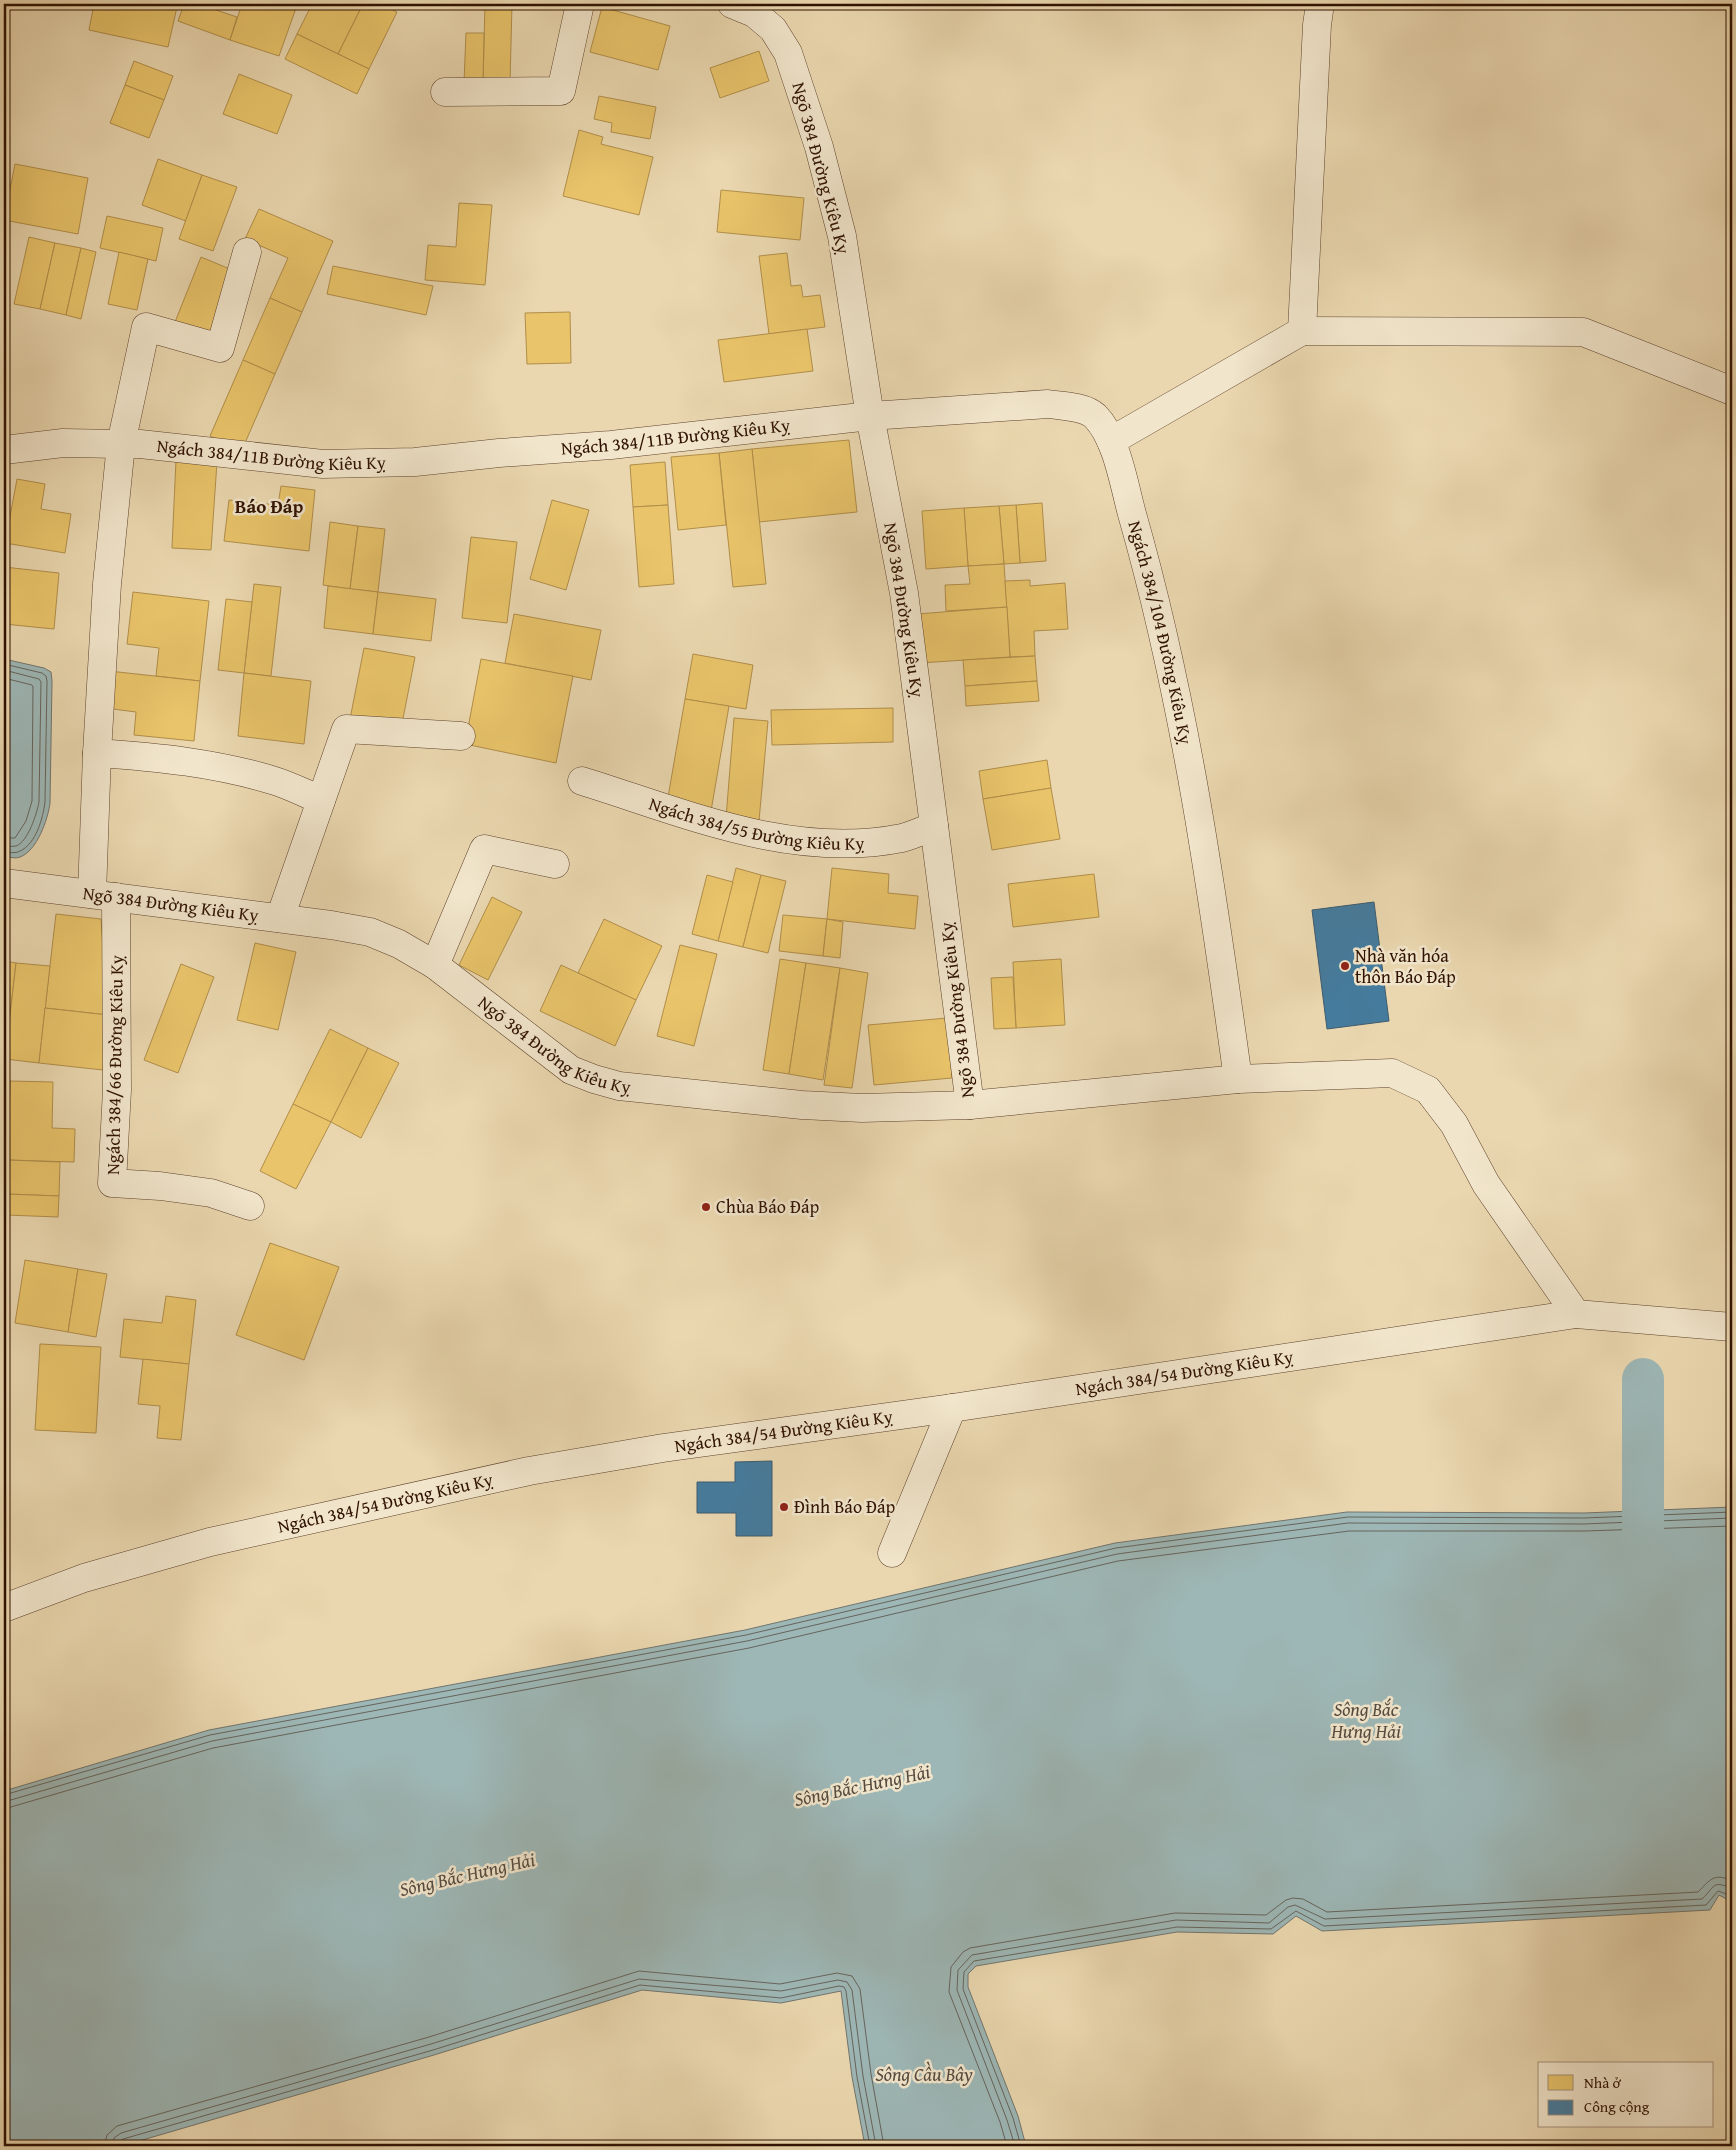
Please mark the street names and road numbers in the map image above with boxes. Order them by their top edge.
street label: Ngõ 384 Đường Kiêu Kỵ [786,79,857,257]
street label: Ngách 384/11B Đường Kiêu Kỵ [560,411,791,462]
street label: Ngách 384/11B Đường Kiêu Kỵ [155,432,386,477]
street label: Ngách 384/104 Đường Kiêu Kỵ [1122,518,1200,746]
street label: Ngõ 384 Đường Kiêu Kỵ [877,521,932,699]
street label: Ngách 384/55 Đường Kiêu Kỵ [645,790,865,857]
street label: Ngõ 384 Đường Kiêu Kỵ [81,879,260,929]
street label: Ngõ 384 Đường Kiêu Kỵ [932,921,981,1099]
street label: Ngách 384/66 Đường Kiêu Kỵ [99,955,130,1175]
street label: Ngõ 384 Đường Kiêu Kỵ [472,989,632,1100]
street label: Ngách 384/54 Đường Kiêu Kỵ [1074,1343,1295,1402]
street label: Ngách 384/54 Đường Kiêu Kỵ [673,1402,894,1459]
street label: Ngách 384/54 Đường Kiêu Kỵ [275,1465,495,1540]

